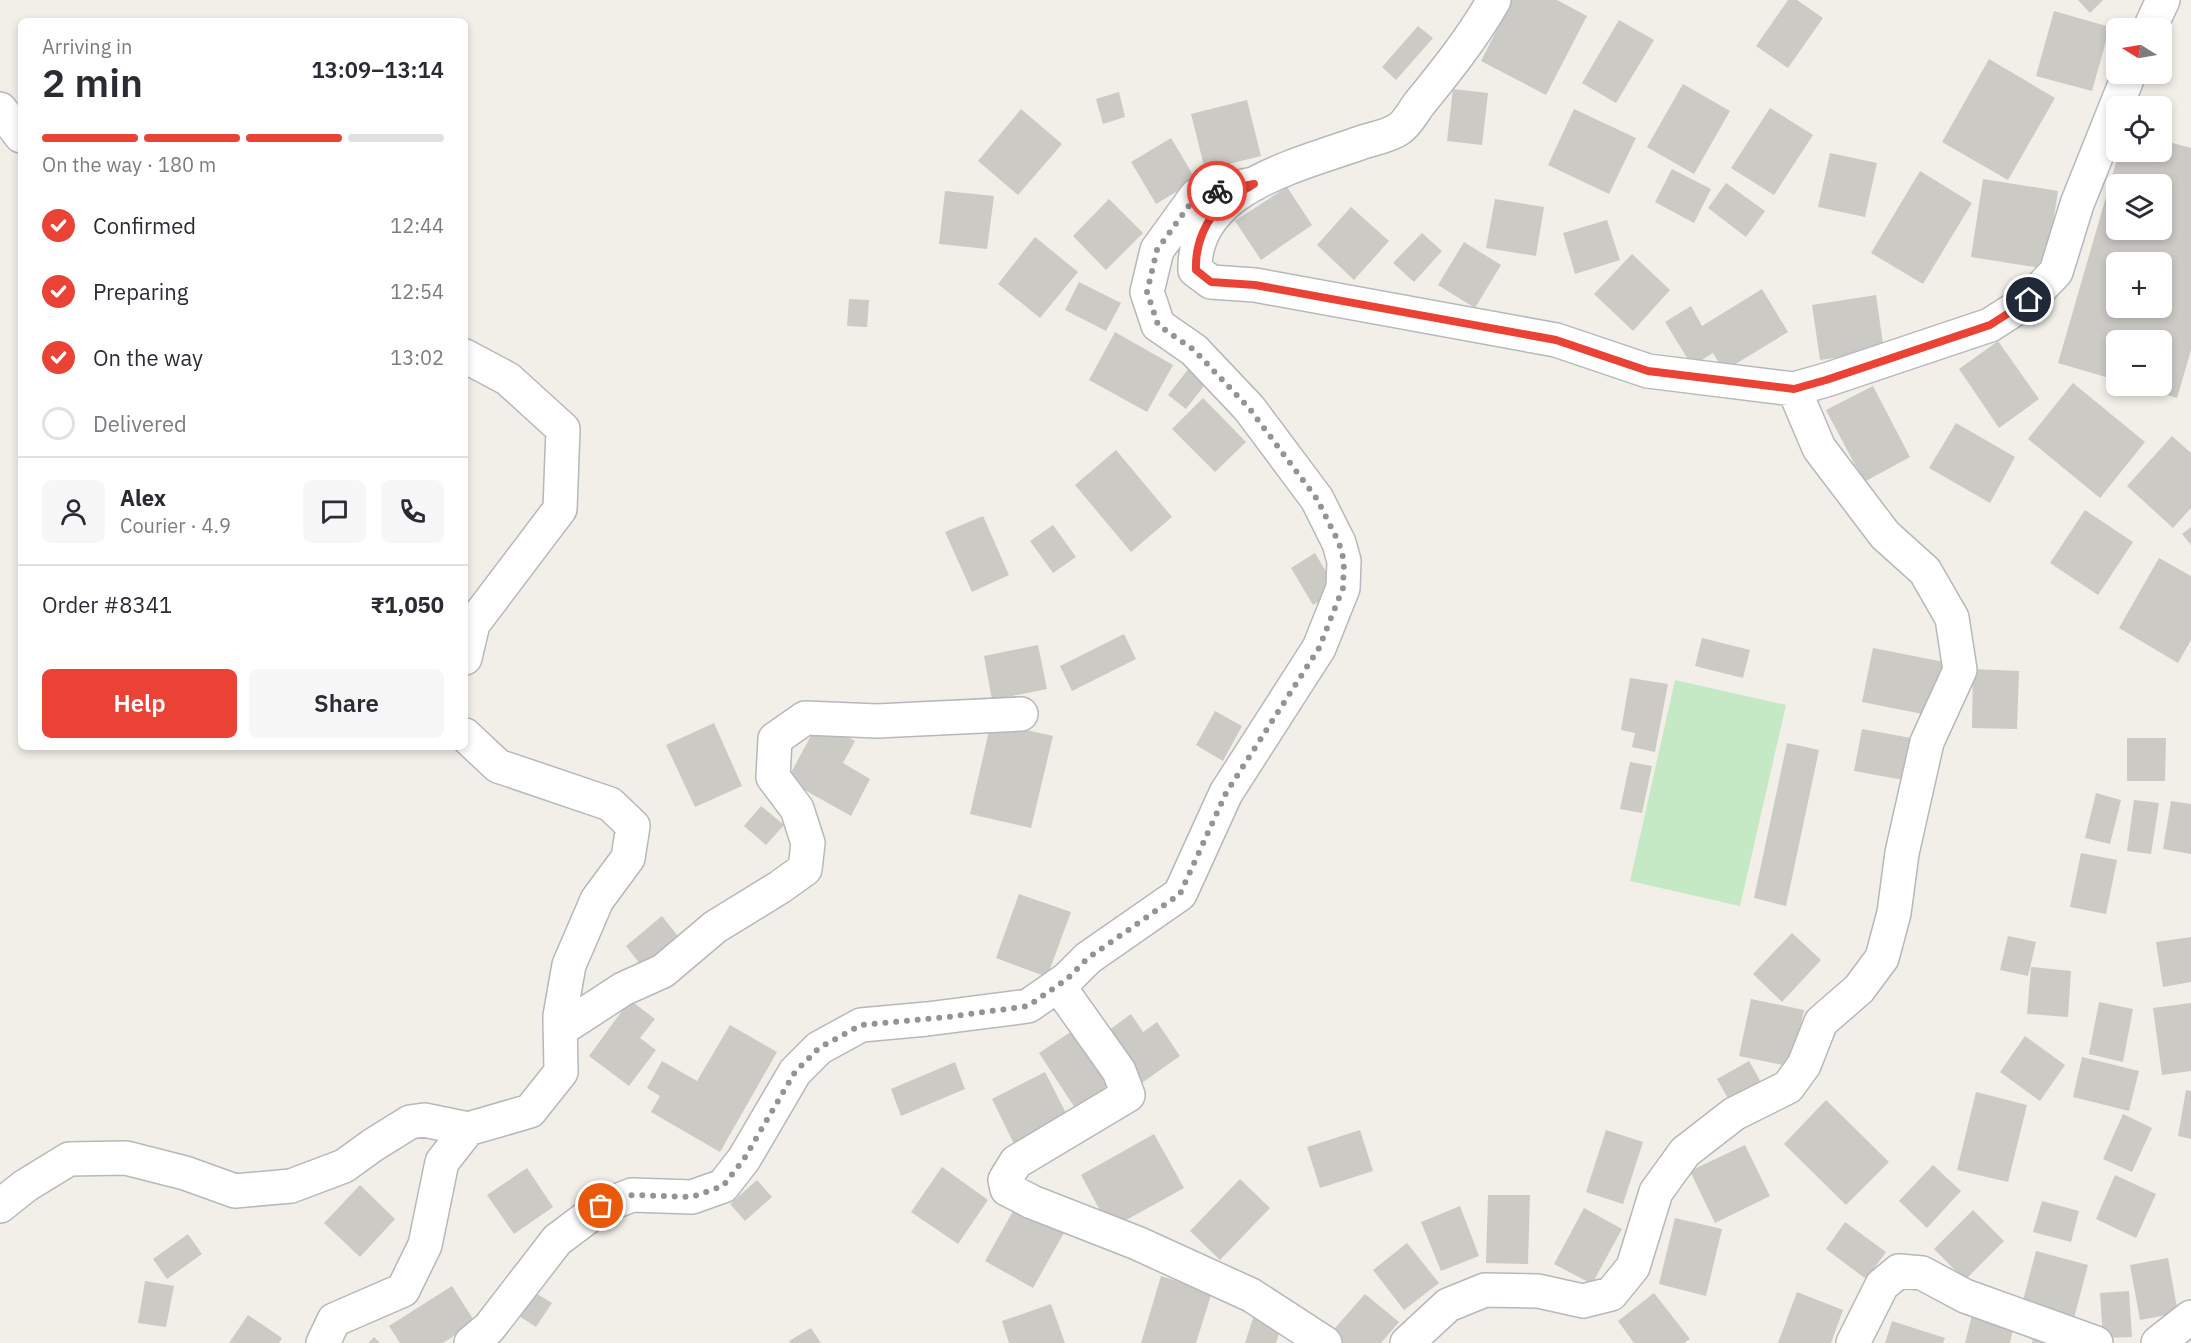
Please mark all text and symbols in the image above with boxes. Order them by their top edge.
north arrow [2106,18,2172,84]
map controls [2106,18,2172,396]
text: Arriving in [42,33,132,60]
text: 13:09–13:14 [311,55,444,84]
text: 2 min [42,57,143,108]
button: locate [2106,96,2172,162]
text: On the way · 180 m [42,151,216,178]
courier [1187,161,1247,221]
button: layers [2106,174,2172,240]
icon: bike [1201,175,1234,208]
icon: check [42,209,75,242]
text: Confirmed [93,211,196,240]
text: 12:44 [390,212,444,239]
button: + [2106,252,2172,318]
pin [2003,274,2054,325]
icon: check [42,275,75,308]
text: Preparing [93,277,188,306]
text: 12:54 [390,278,444,305]
icon: home [2012,283,2045,316]
button: − [2106,330,2172,396]
icon: check [42,341,75,374]
text: On the way [93,343,203,372]
text: 13:02 [390,344,444,371]
text: Delivered [93,409,187,438]
button: person [42,480,105,543]
button: chat [303,480,366,543]
button: phone [381,480,444,543]
text: Alex [120,483,166,512]
text: Courier · 4.9 [120,512,231,539]
text: Order #8341 [42,590,172,619]
text: ₹1,050 [371,590,444,619]
button: Help [42,669,237,738]
button: Share [249,669,444,738]
pin [575,1180,626,1231]
icon: bag [584,1189,617,1222]

